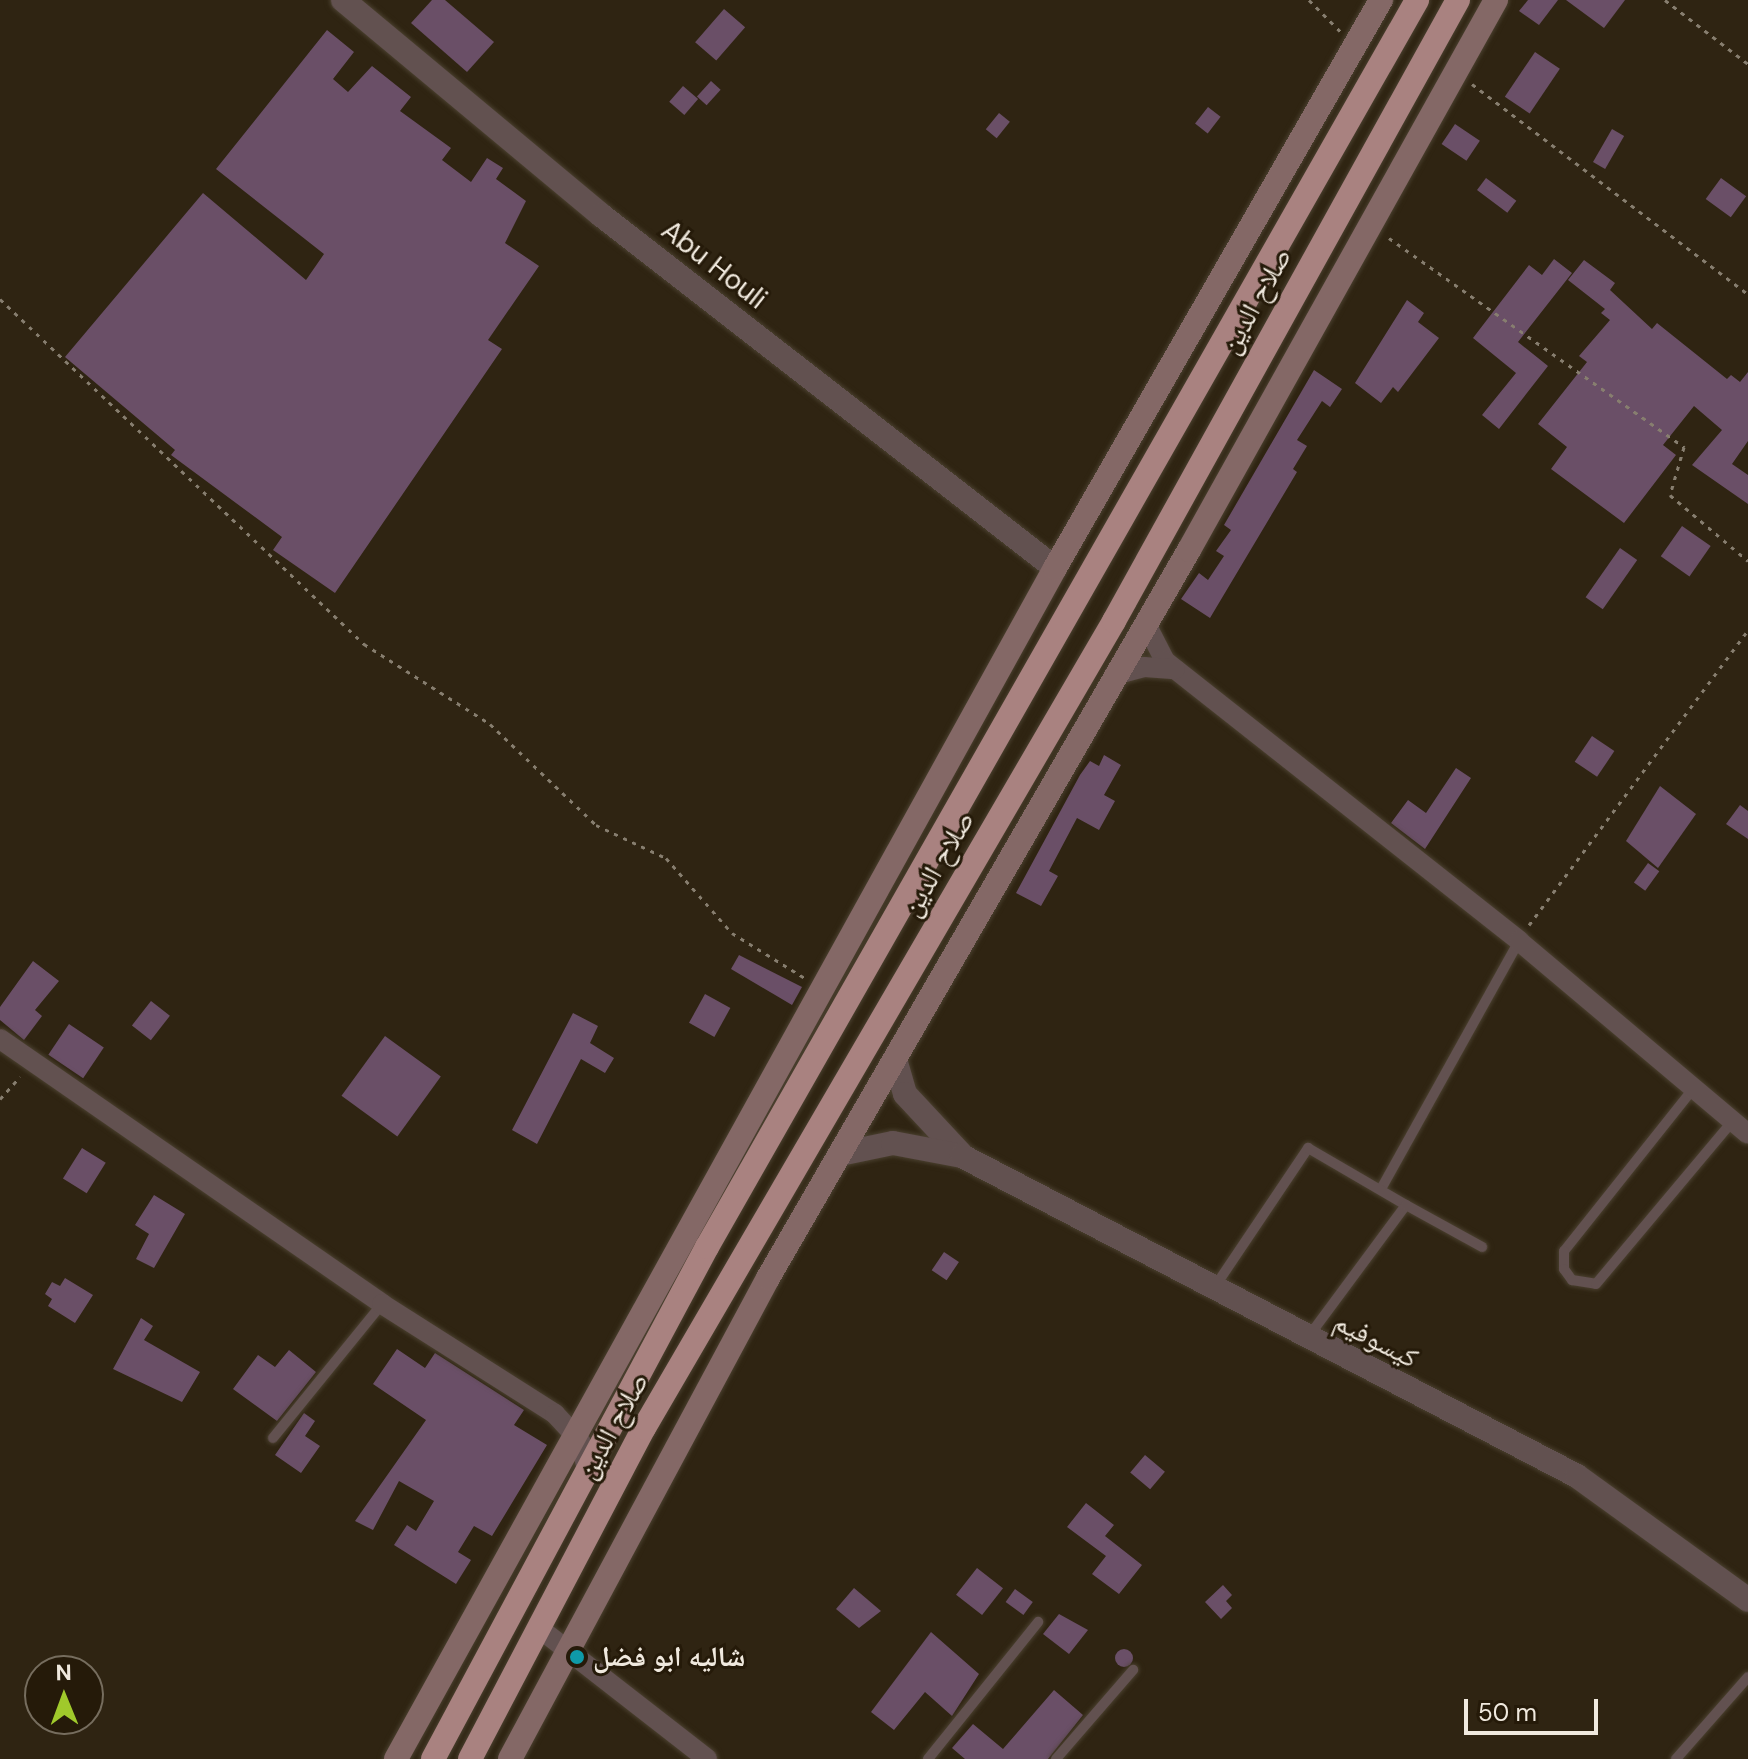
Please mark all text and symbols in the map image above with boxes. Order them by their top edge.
street label: Abu Houli [655,214,773,316]
street label: صلاح الدين [1213,242,1299,360]
street label: صلاح الدين [894,805,982,923]
street label: كيسوفيم [1328,1305,1424,1375]
street label: صلاح الدين [570,1367,656,1485]
place label: شاليه ابو فضل [593,1640,745,1674]
marker: شاليه ابو فضل [568,1648,586,1666]
north arrow [24,1655,104,1735]
text: N [55,1658,72,1687]
scale bar [1468,1683,1602,1733]
text: 50 m [1478,1697,1537,1728]

